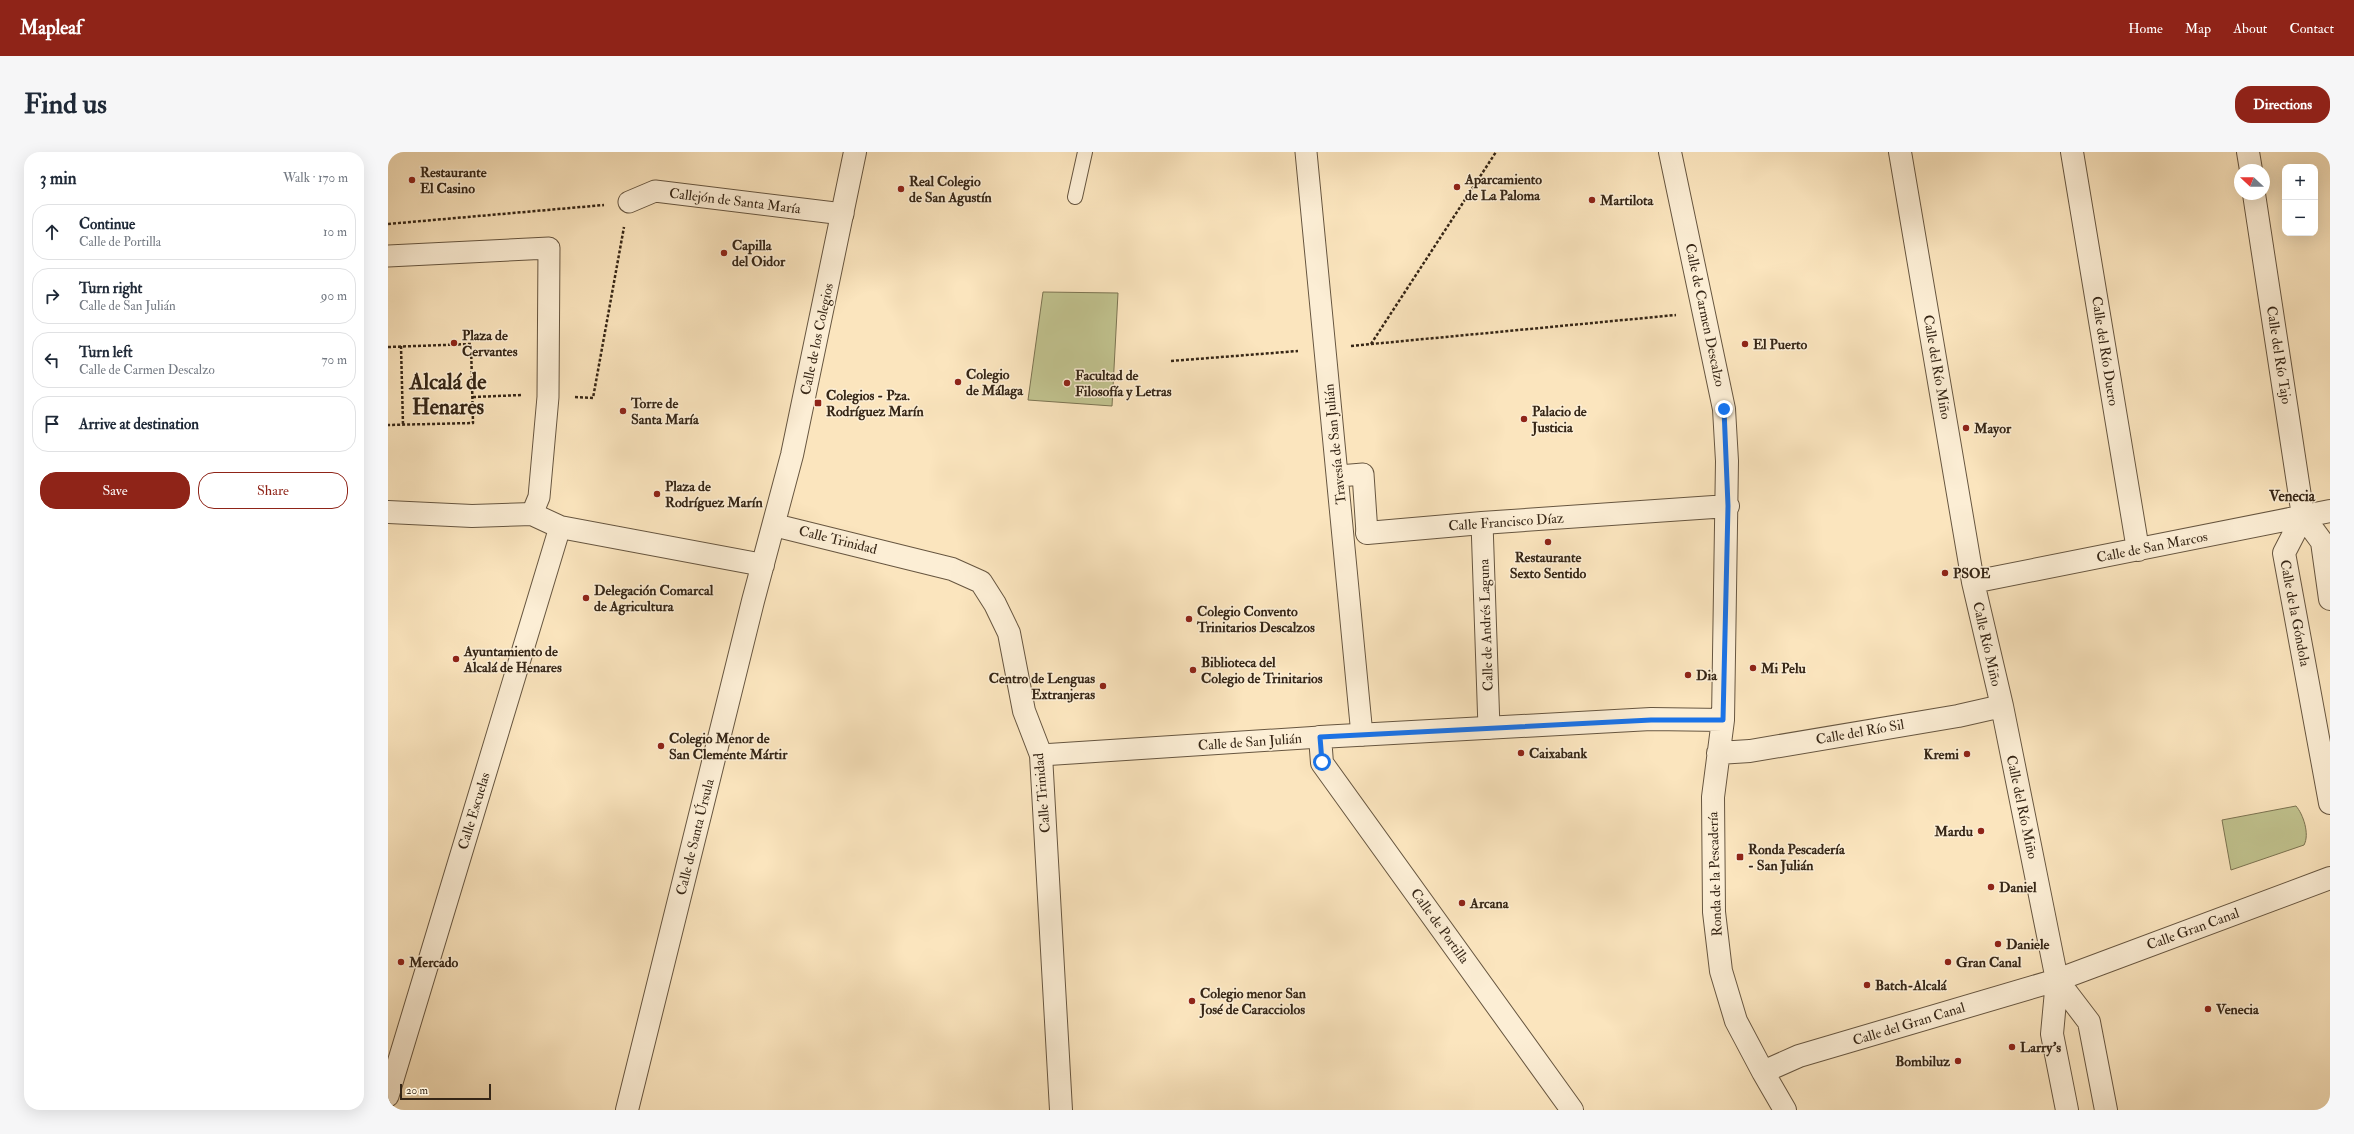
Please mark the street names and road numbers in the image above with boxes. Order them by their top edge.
street label: Callejón de Santa María [668,184,802,218]
street label: Calle de Carmen Descalzo [1681,242,1729,388]
street label: Calle de los Colegios [797,281,837,397]
street label: Calle del Río Duero [2088,295,2122,407]
street label: Calle del Río Tajo [2263,305,2295,406]
street label: Calle del Río Miño [1919,313,1955,421]
street label: Travesía de San Julián [1320,383,1350,505]
street label: Calle Francisco Díaz [1448,509,1564,535]
street label: Calle Trinidad [797,522,879,558]
street label: Calle de San Marcos [2095,528,2209,566]
street label: Calle de Andrés Laguna [1475,558,1497,691]
street label: Calle de la Góndola [2276,558,2314,668]
street label: Calle Río Miño [1969,600,2005,688]
street label: Calle del Río Sil [1814,716,1906,748]
street label: Calle de San Julián [1197,730,1303,754]
street label: Calle Trinidad [1030,752,1054,834]
street label: Calle del Río Miño [2003,754,2041,861]
street label: Calle Escuelas [454,770,494,852]
street label: Calle de Santa Úrsula [672,777,718,897]
street label: Ronda de la Pescadería [1704,811,1726,937]
street label: Calle de Portilla [1407,885,1473,967]
street label: Calle Gran Canal [2144,904,2242,954]
street label: Calle del Gran Canal [1851,999,1968,1049]

